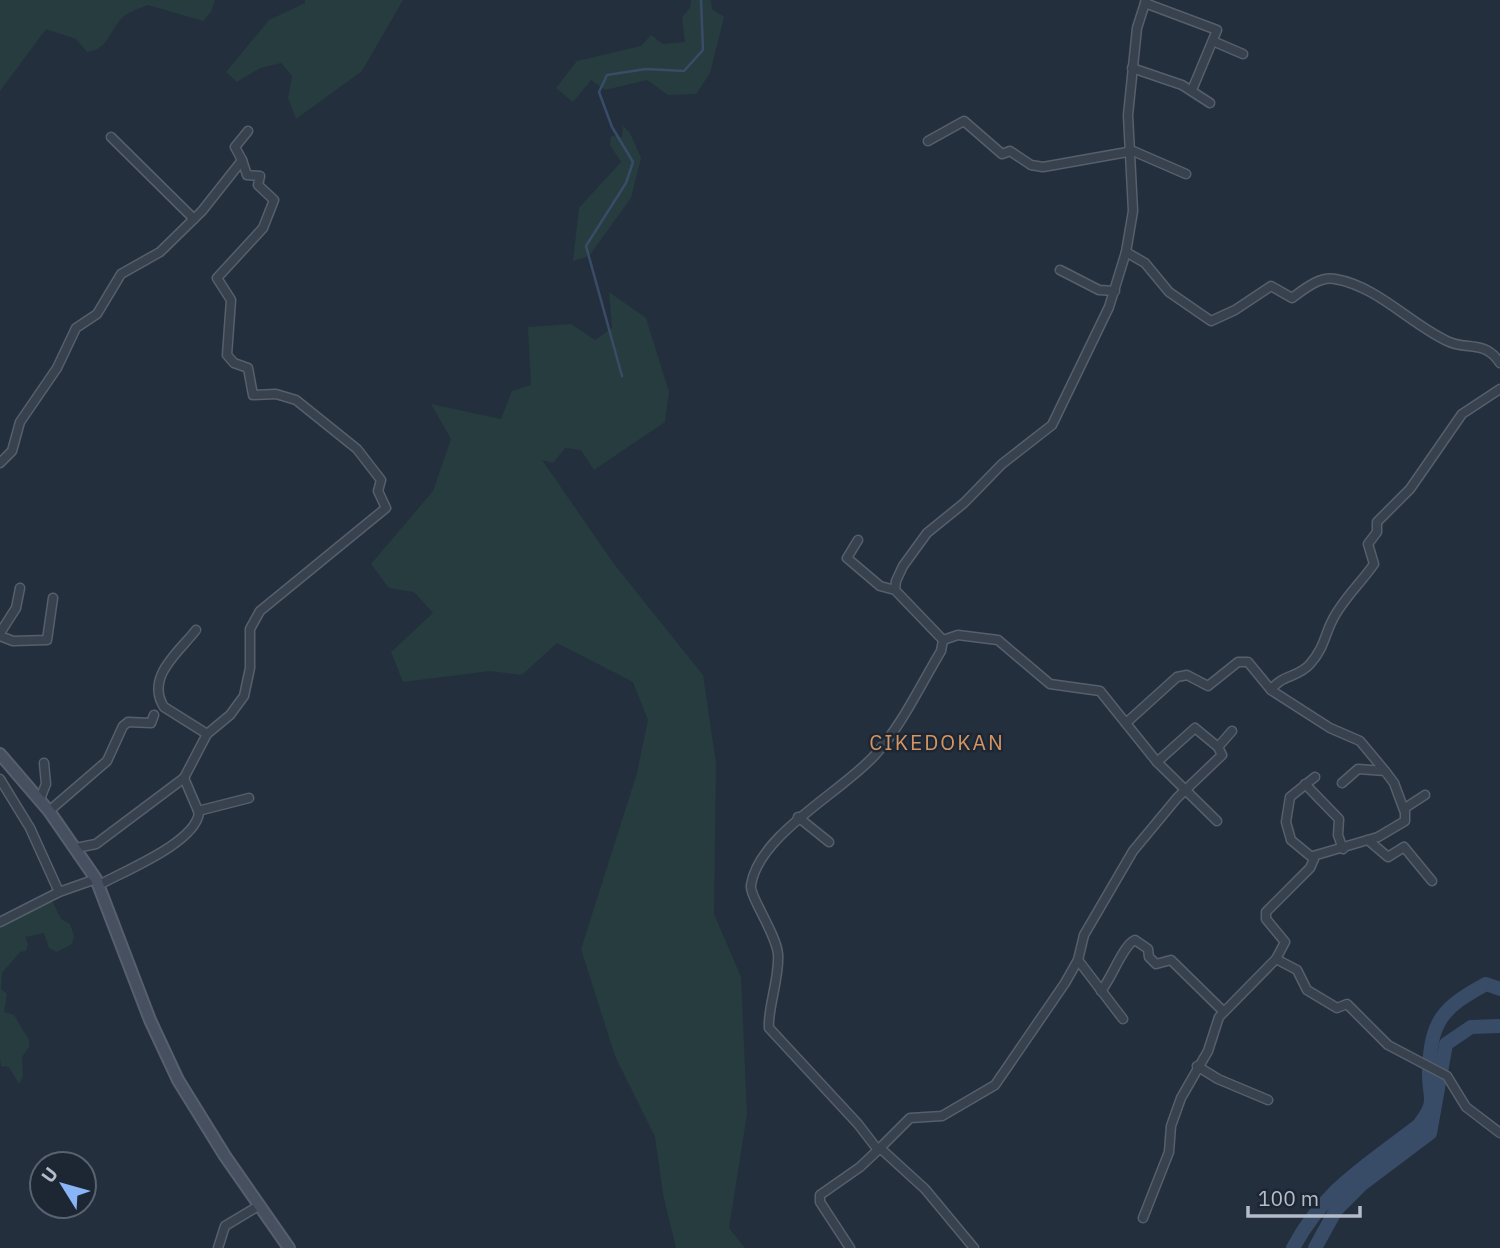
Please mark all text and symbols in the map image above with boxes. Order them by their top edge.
district label: CIKEDOKAN [869,728,1005,756]
north arrow [28,1150,98,1220]
text: U [36,1162,63,1187]
scale bar [1248,1174,1360,1218]
text: 100 m [1258,1184,1319,1212]

